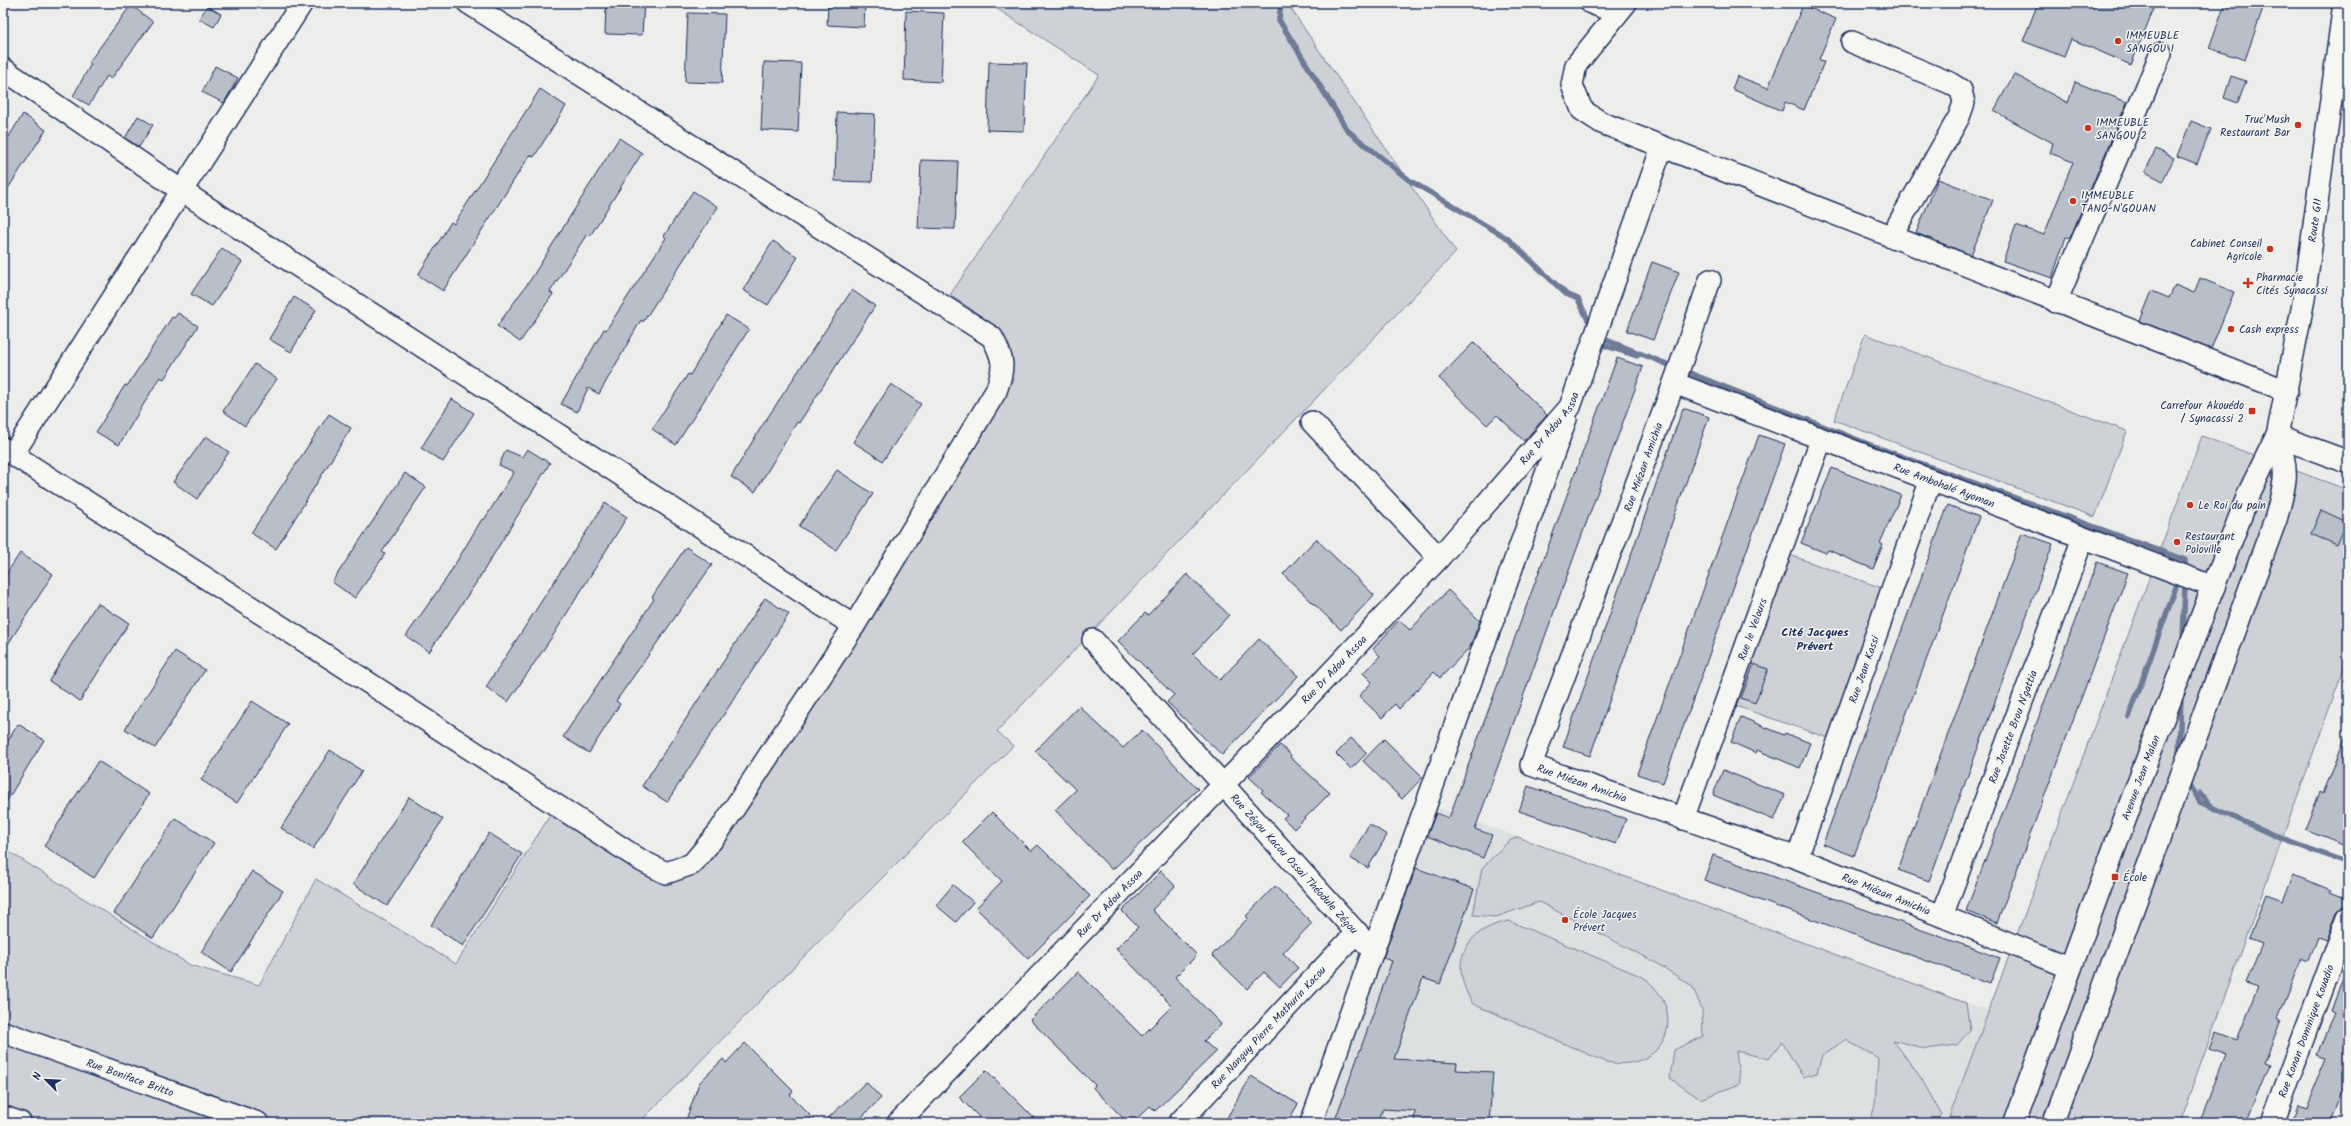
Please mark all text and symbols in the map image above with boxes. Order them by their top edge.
place label: IMMEUBLE SANGOU 1 [2126,27,2180,58]
marker: IMMEUBLE SANGOU 1 [2113,36,2123,46]
place label: Truc'Mush Restaurant Bar [2220,111,2291,142]
place label: IMMEUBLE SANGOU 2 [2096,114,2150,145]
marker: Truc'Mush Restaurant Bar [2293,120,2303,130]
marker: IMMEUBLE SANGOU 2 [2083,123,2093,133]
place label: IMMEUBLE TANO-N'GOUAN [2081,187,2157,218]
marker: IMMEUBLE TANO-N'GOUAN [2068,196,2078,206]
street label: Route G11 [2304,197,2327,244]
place label: Cabinet Conseil Agricole [2190,235,2262,266]
marker: Cabinet Conseil Agricole [2265,244,2275,254]
place label: Pharmacie Cités Synacassi [2256,269,2328,300]
marker: Pharmacie Cités Synacassi [2243,278,2253,288]
place label: Cash express [2239,321,2299,339]
marker: Cash express [2226,324,2236,334]
street label: Rue Dr Adou Assoa [1516,390,1585,469]
place label: Carrefour Akouédo / Synacassi 2 [2160,397,2244,428]
marker: Carrefour Akouédo / Synacassi 2 [2247,406,2257,416]
street label: Rue Miézan Amichia [1619,420,1668,515]
street label: Rue Ambohalé Ayoman [1891,459,1997,513]
place label: Le Roi du pain [2198,497,2266,515]
marker: Le Roi du pain [2185,500,2195,510]
place label: Restaurant Poloville [2185,528,2235,559]
marker: Restaurant Poloville [2172,537,2182,547]
street label: Rue le Velours [1733,595,1773,663]
district label: Cité Jacques Prévert [1781,623,1849,656]
street label: Rue Dr Adou Assoa [1297,631,1372,709]
street label: Rue Jean Kassi [1844,633,1885,706]
street label: Rue Josette Brou N'gattia [1984,668,2043,786]
street label: Avenue Jean Malan [2117,732,2166,823]
street label: Rue Miézan Amichia [1534,760,1629,808]
street label: Rue Zégou Kacou Ossai Théodule Zégou [1225,790,1362,939]
street label: Rue Dr Adou Assoa [1073,865,1148,942]
street label: Rue Miézan Amichia [1839,869,1933,921]
place label: École [2123,869,2147,887]
marker: École [2110,872,2120,882]
place label: École Jacques Prévert [1573,906,1637,937]
marker: École Jacques Prévert [1560,915,1570,925]
street label: Rue Nanguy Pierre Mathurin Kacou [1207,962,1332,1094]
street label: Rue Konan Dominique Kouadio [2274,962,2340,1101]
street label: Rue Boniface Britto [83,1054,176,1102]
north arrow [26,1060,66,1100]
text: N [28,1069,47,1083]

